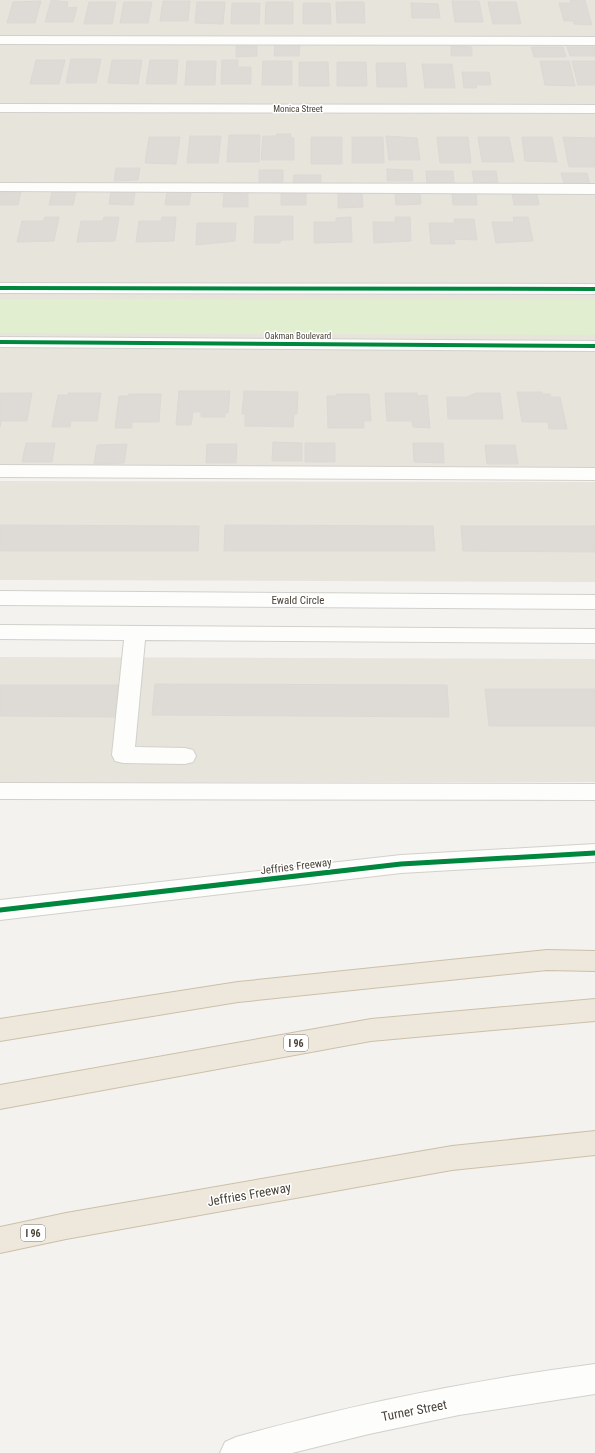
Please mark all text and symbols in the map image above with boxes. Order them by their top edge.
street label: Monica Street [273,104,323,114]
street label: Oakman Boulevard [265,331,331,341]
street label: Ewald Circle [271,594,325,607]
street label: Jeffries Freeway [260,856,333,877]
road number: I 96 [284,1035,308,1051]
street label: Jeffries Freeway [206,1180,293,1209]
road number: I 96 [21,1225,45,1241]
street label: Turner Street [380,1397,448,1424]

